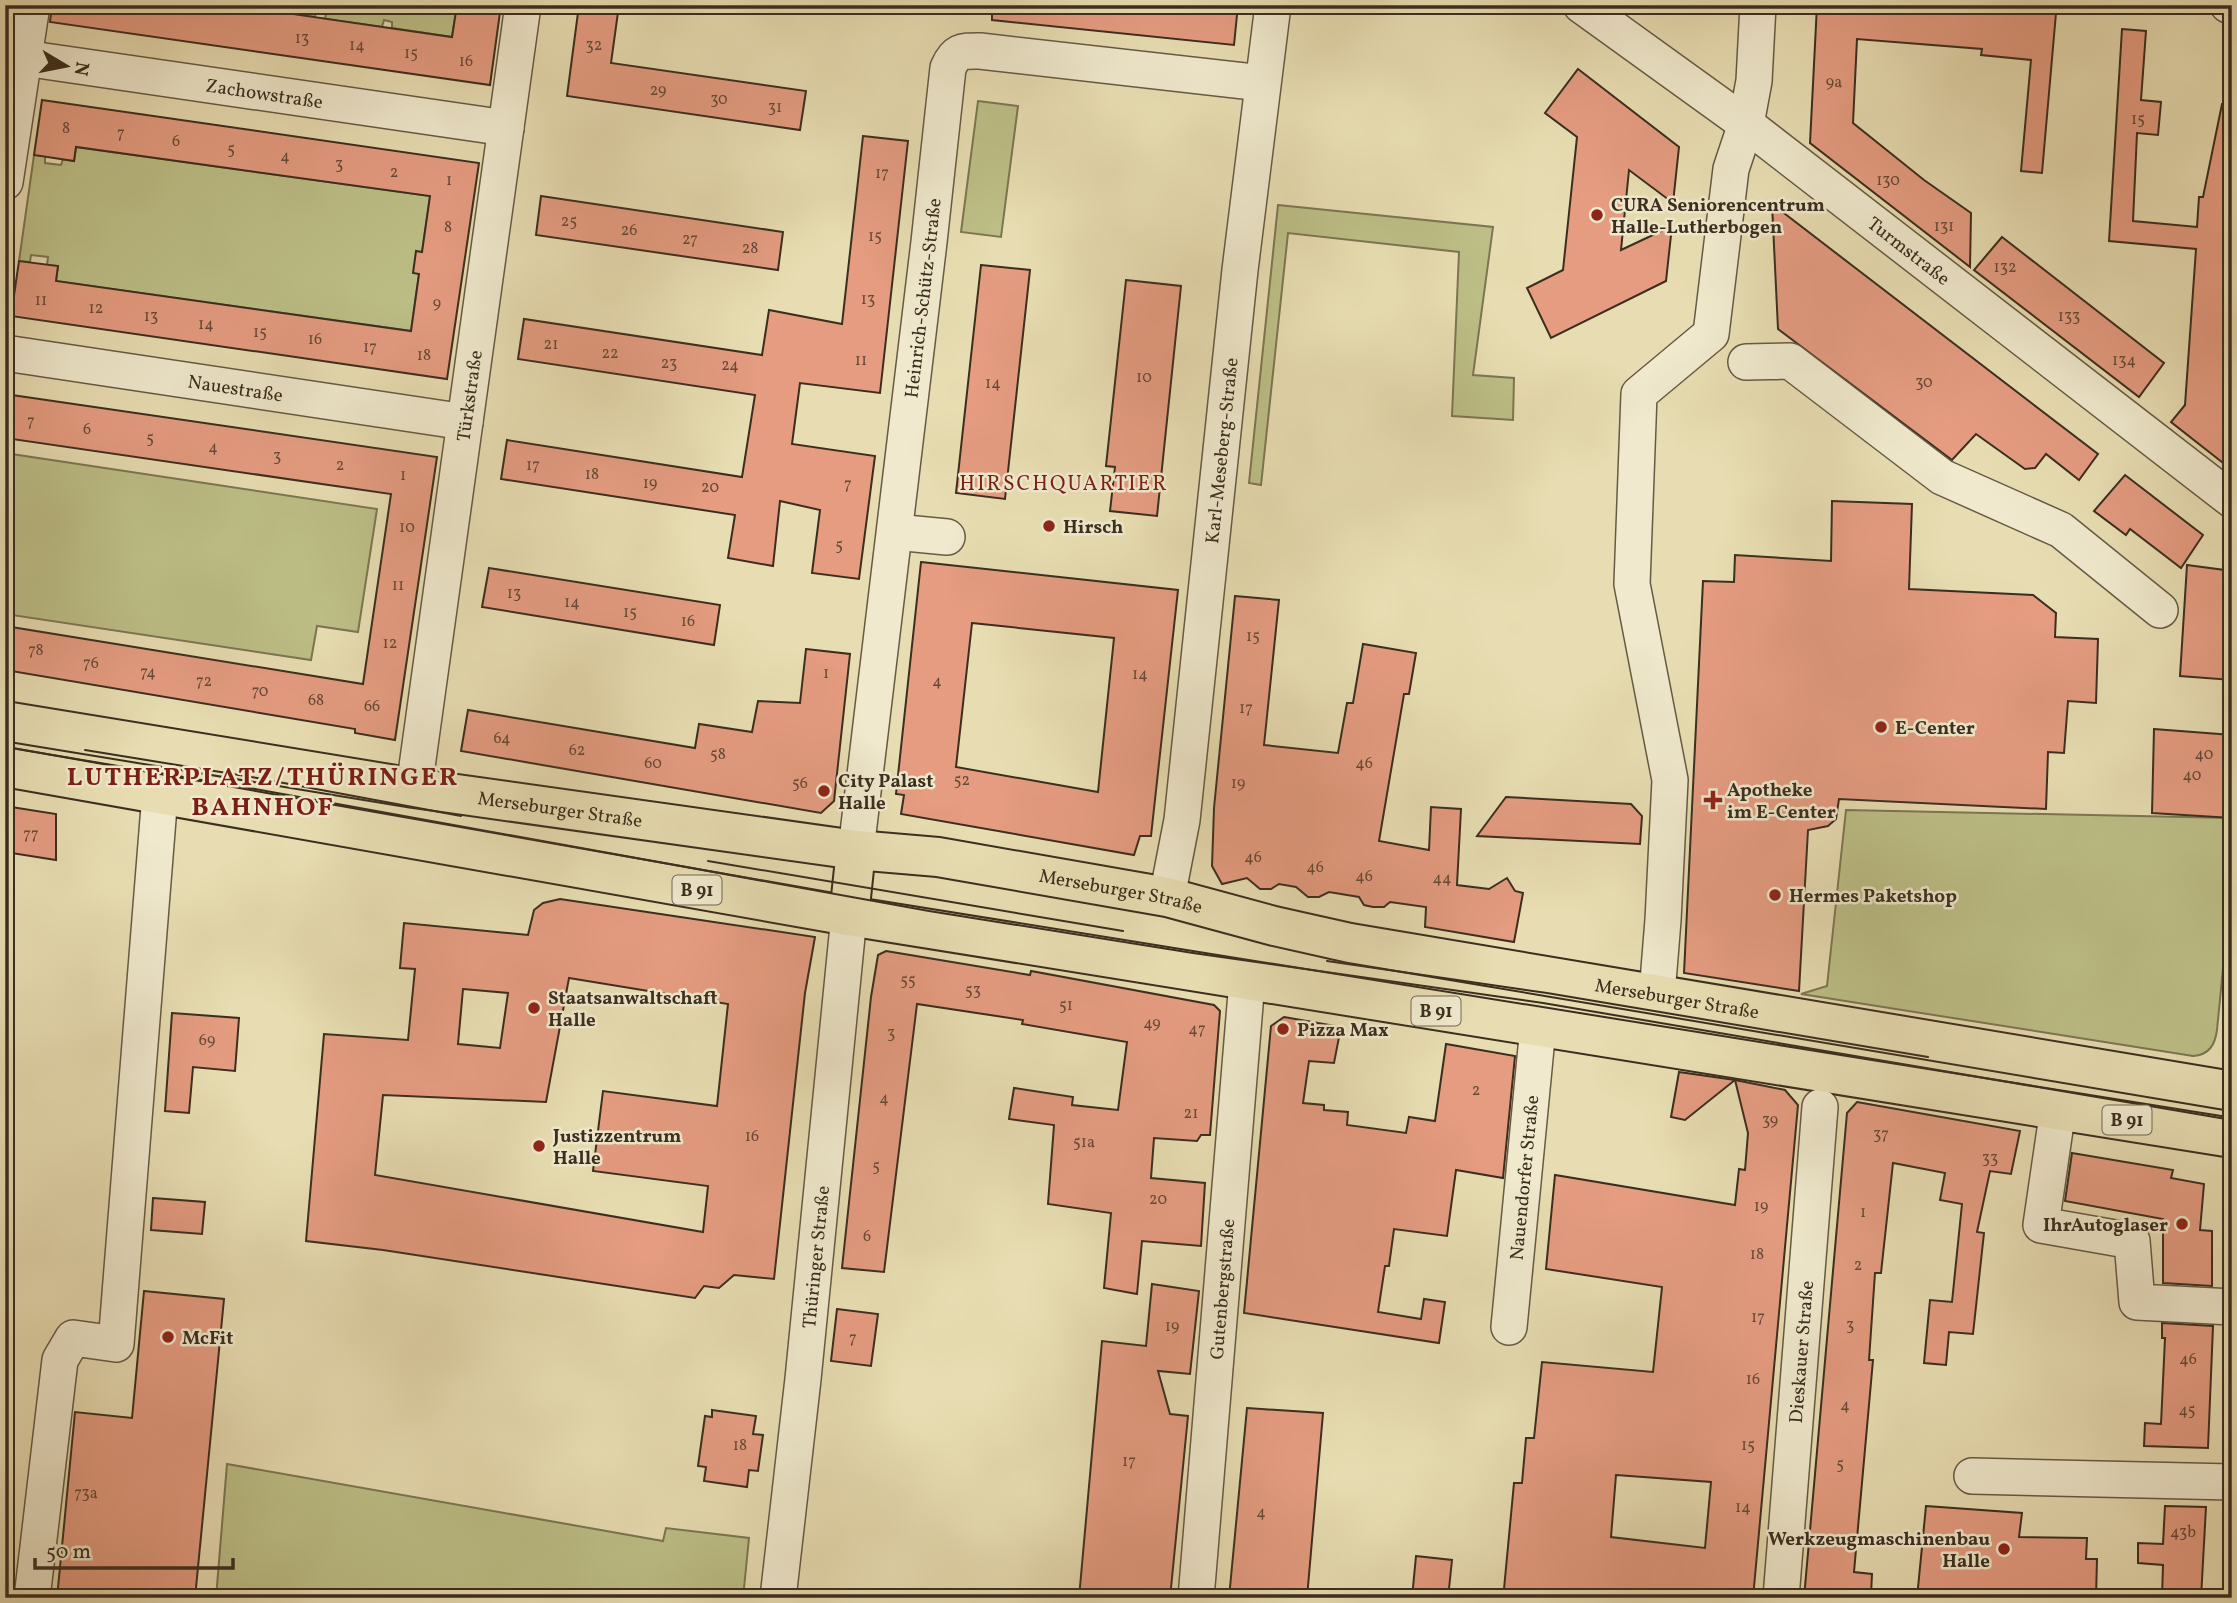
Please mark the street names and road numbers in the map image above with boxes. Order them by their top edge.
street label: Zachowstraße [204,74,324,116]
street label: Heinrich-Schütz-Straße [899,197,949,400]
street label: Turmstraße [1861,212,1955,292]
street label: Türkstraße [451,349,490,443]
street label: Karl-Meseberg-Straße [1200,356,1246,545]
street label: Nauestraße [186,370,284,410]
street label: Merseburger Straße [476,786,644,835]
street label: Merseburger Straße [1037,864,1205,921]
road number: B 91 [672,876,722,904]
street label: Merseburger Straße [1593,973,1761,1026]
road number: B 91 [1412,996,1460,1026]
street label: Nauendorfer Straße [1505,1094,1546,1262]
road number: B 91 [2102,1106,2152,1134]
street label: Thüringer Straße [797,1185,837,1330]
street label: Gutenbergstraße [1205,1218,1242,1361]
street label: Dieskauer Straße [1784,1280,1821,1424]

